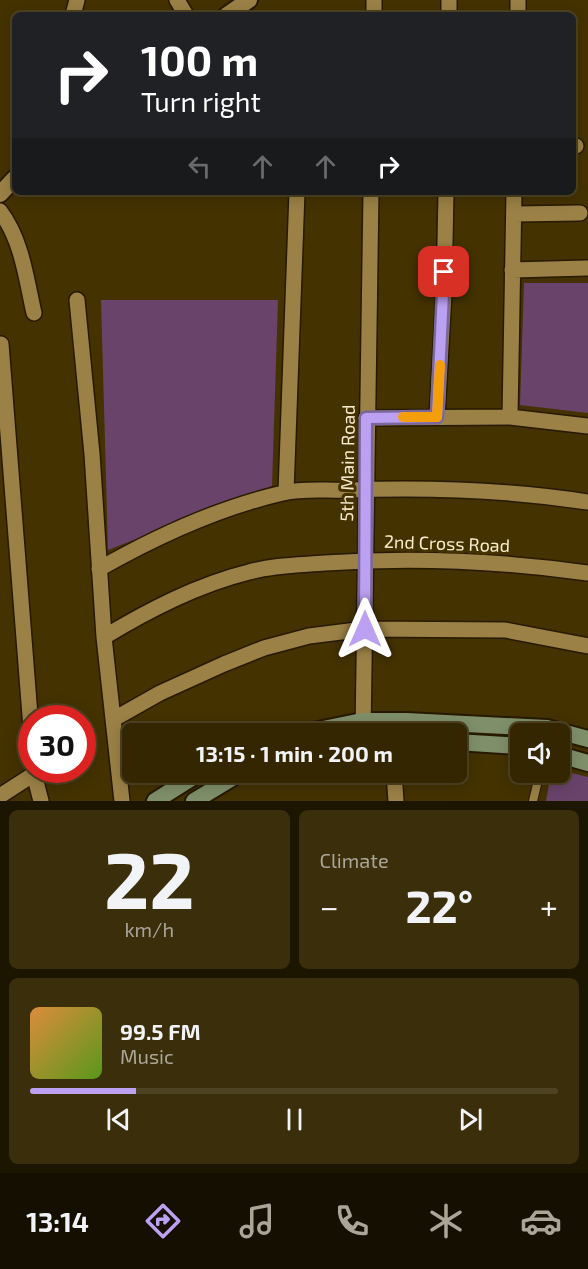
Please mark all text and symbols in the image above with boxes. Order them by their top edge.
text: 100 m [141,34,258,84]
icon: right [42,36,120,114]
text: Turn right [141,85,261,117]
icon: left [183,150,216,183]
icon: ahead [246,150,279,183]
icon: ahead [309,150,342,183]
icon: right [372,150,405,183]
pin [418,246,469,297]
icon: arrive [427,255,460,288]
street label: 5th Main Road [335,404,359,522]
street label: 2nd Cross Road [384,530,510,556]
position arrow [333,597,397,661]
speed limit sign: 30 [18,705,96,783]
map controls [510,723,570,783]
button: sound [510,723,570,783]
text: 13:15 · 1 min · 200 m [196,740,393,766]
text: 22 [104,831,195,925]
text: Climate [320,848,389,872]
text: 22° [405,878,473,932]
text: − [320,886,339,926]
text: + [540,886,558,926]
text: km/h [124,917,174,941]
text: 99.5 FM [120,1018,201,1044]
text: Music [120,1044,174,1068]
icon: previous [102,1103,135,1136]
icon: pause [278,1103,311,1136]
icon: next [454,1103,487,1136]
icon: directions [142,1200,184,1242]
icon: music [236,1200,278,1242]
icon: phone [331,1200,373,1242]
icon: climate [425,1200,467,1242]
icon: car [520,1200,562,1242]
text: 13:14 [26,1205,89,1237]

